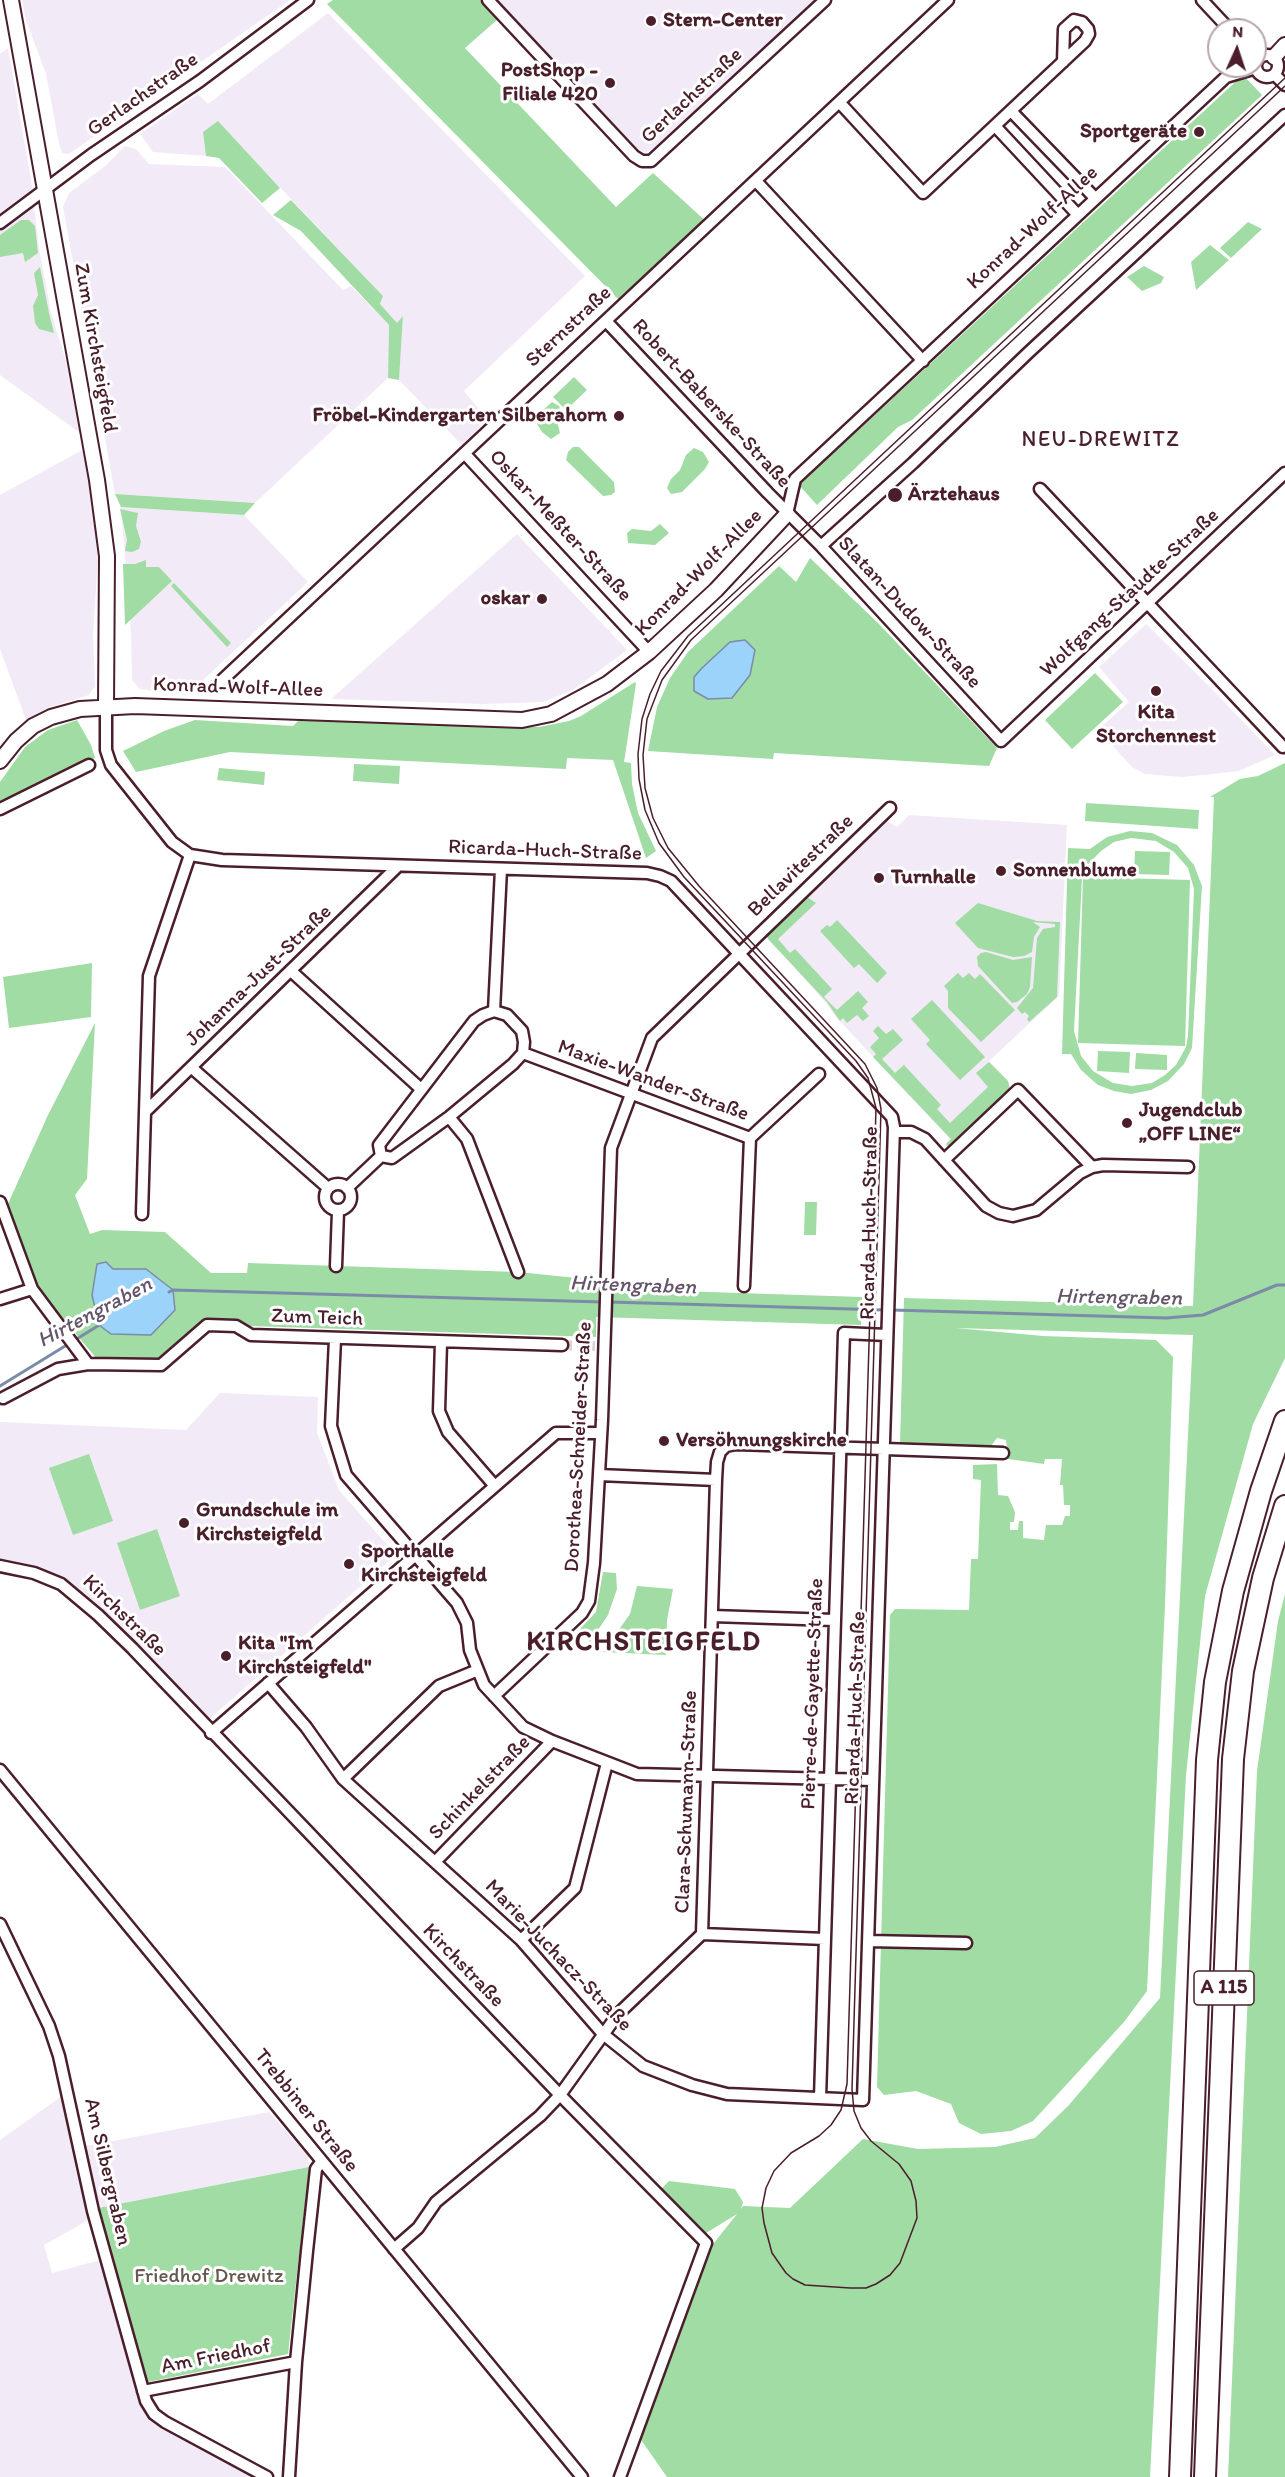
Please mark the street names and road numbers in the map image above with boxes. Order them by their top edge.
street label: Gerlachstraße [636,43,748,149]
street label: Gerlachstraße [83,48,203,142]
street label: Konrad-Wolf-Allee [962,161,1104,295]
street label: Zum Kirchsteigfeld [68,261,122,435]
street label: Sternstraße [521,281,617,373]
street label: Robert-Baberske-Straße [626,314,796,494]
street label: Oskar-Meßter-Straße [483,445,637,607]
street label: Wolfgang-Staudte-Straße [1035,503,1225,683]
street label: Konrad-Wolf-Allee [630,504,768,642]
street label: Slatan-Dudow-Straße [832,532,986,694]
street label: Konrad-Wolf-Allee [152,672,324,704]
street label: Bellavitestraße [743,809,859,923]
street label: Ricarda-Huch-Straße [448,835,642,867]
street label: Johanna-Just-Straße [181,900,337,1052]
street label: Maxie-Wander-Straße [554,1035,752,1127]
street label: Ricarda-Huch-Straße [856,1126,884,1320]
street label: Zum Teich [271,1304,363,1332]
street label: Dorothea-Schneider-Straße [560,1321,598,1573]
street label: Kirchstraße [77,1570,171,1662]
street label: Pierre-de-Gayette-Straße [796,1578,830,1810]
street label: Ricarda-Huch-Straße [840,1611,872,1805]
street label: Clara-Schumann-Straße [671,1690,703,1914]
street label: Schinkelstraße [424,1731,536,1845]
street label: Marie-Juchacz-Straße [479,1875,637,2037]
street label: Kirchstraße [417,1919,509,2013]
road number: A 115 [1194,1971,1254,2005]
street label: Trebbiner Straße [248,2044,364,2178]
street label: Am Silbergraben [78,2096,136,2248]
street label: Am Friedhof [159,2334,273,2380]

